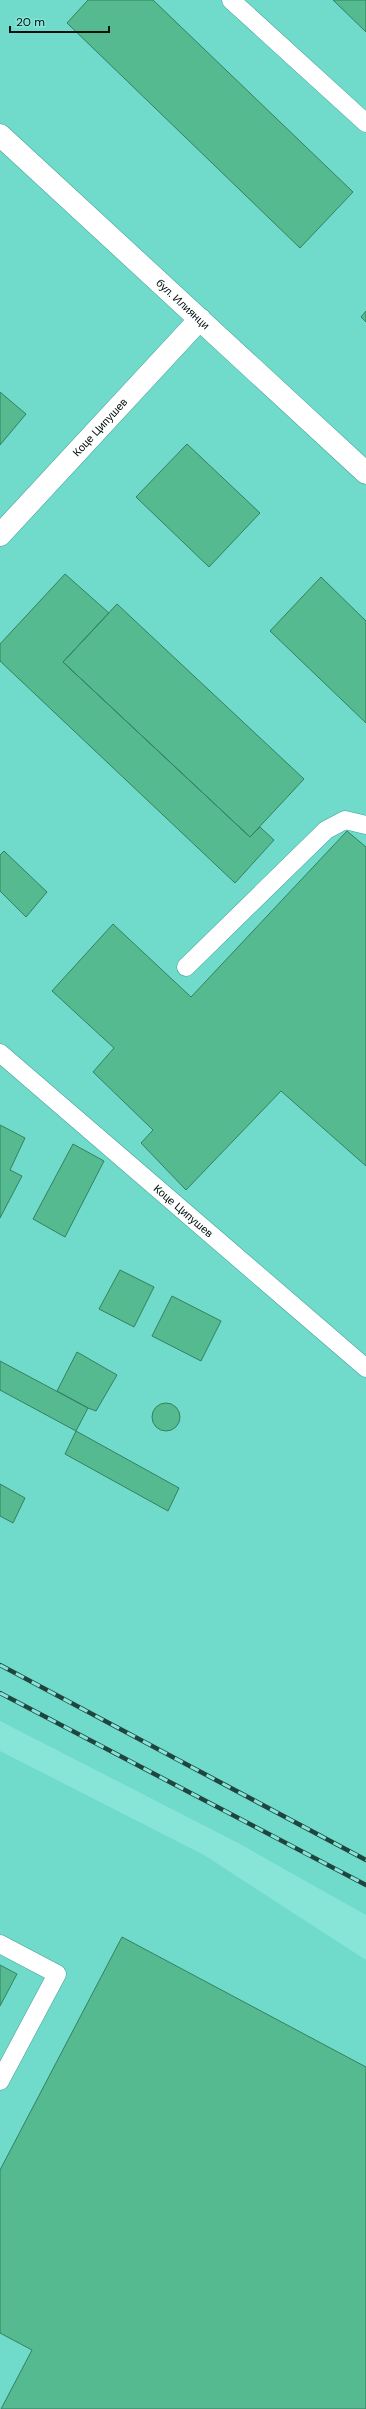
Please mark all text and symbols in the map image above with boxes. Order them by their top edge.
scale bar [10,8,109,34]
text: 20 m [16,14,45,30]
street label: бул. Илиянци [153,276,213,332]
street label: Коце Ципушев [69,395,130,459]
street label: Коце Ципушев [151,1181,216,1241]

